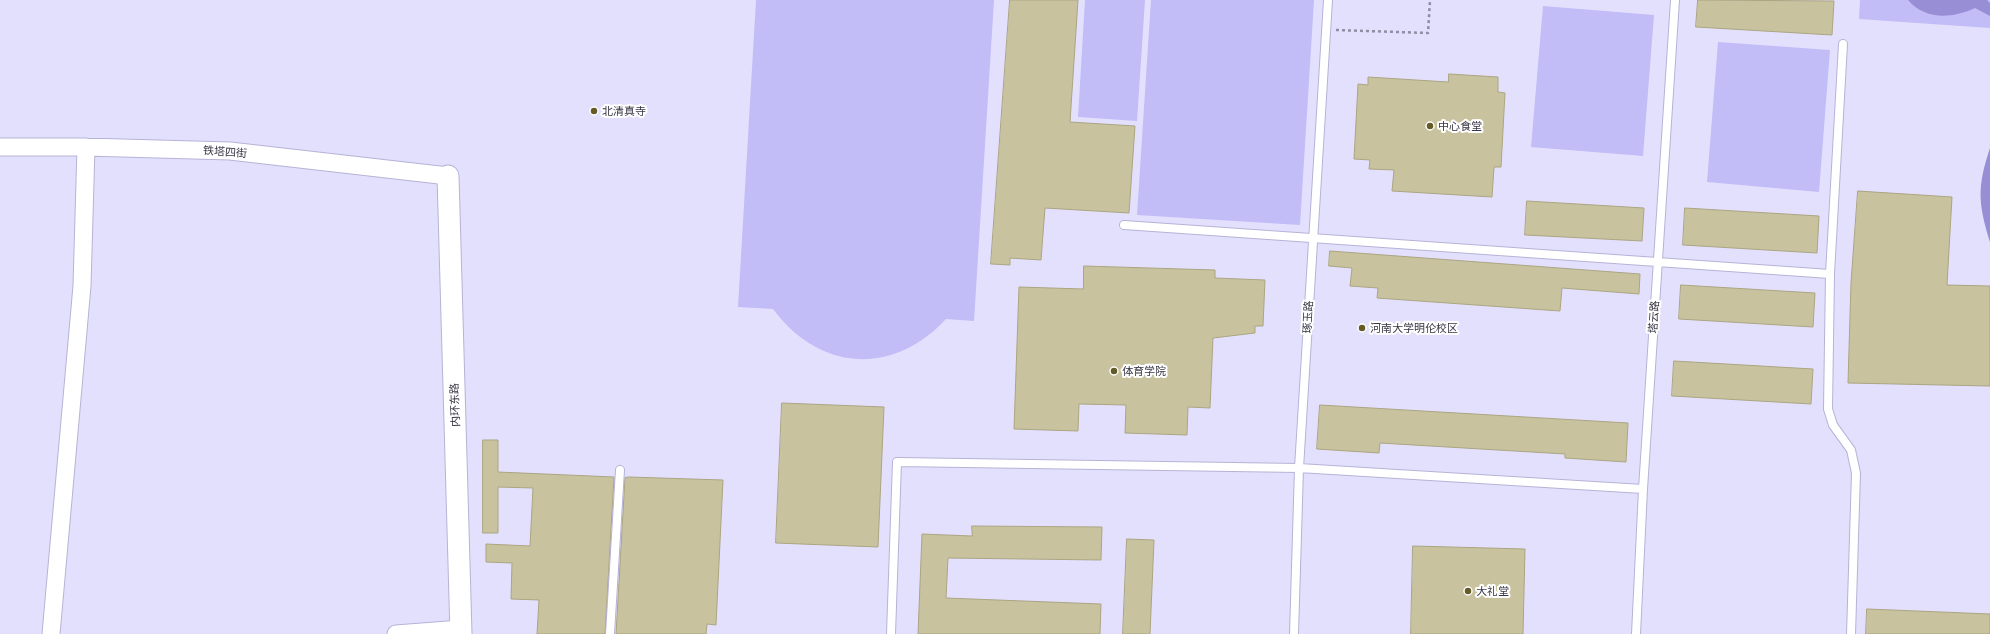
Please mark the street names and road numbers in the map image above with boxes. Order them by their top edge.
street label: 铁塔四街 [203,144,247,160]
street label: 琢玉路 [1301,300,1315,334]
street label: 塔云路 [1646,300,1662,334]
street label: 内环东路 [448,383,462,427]

